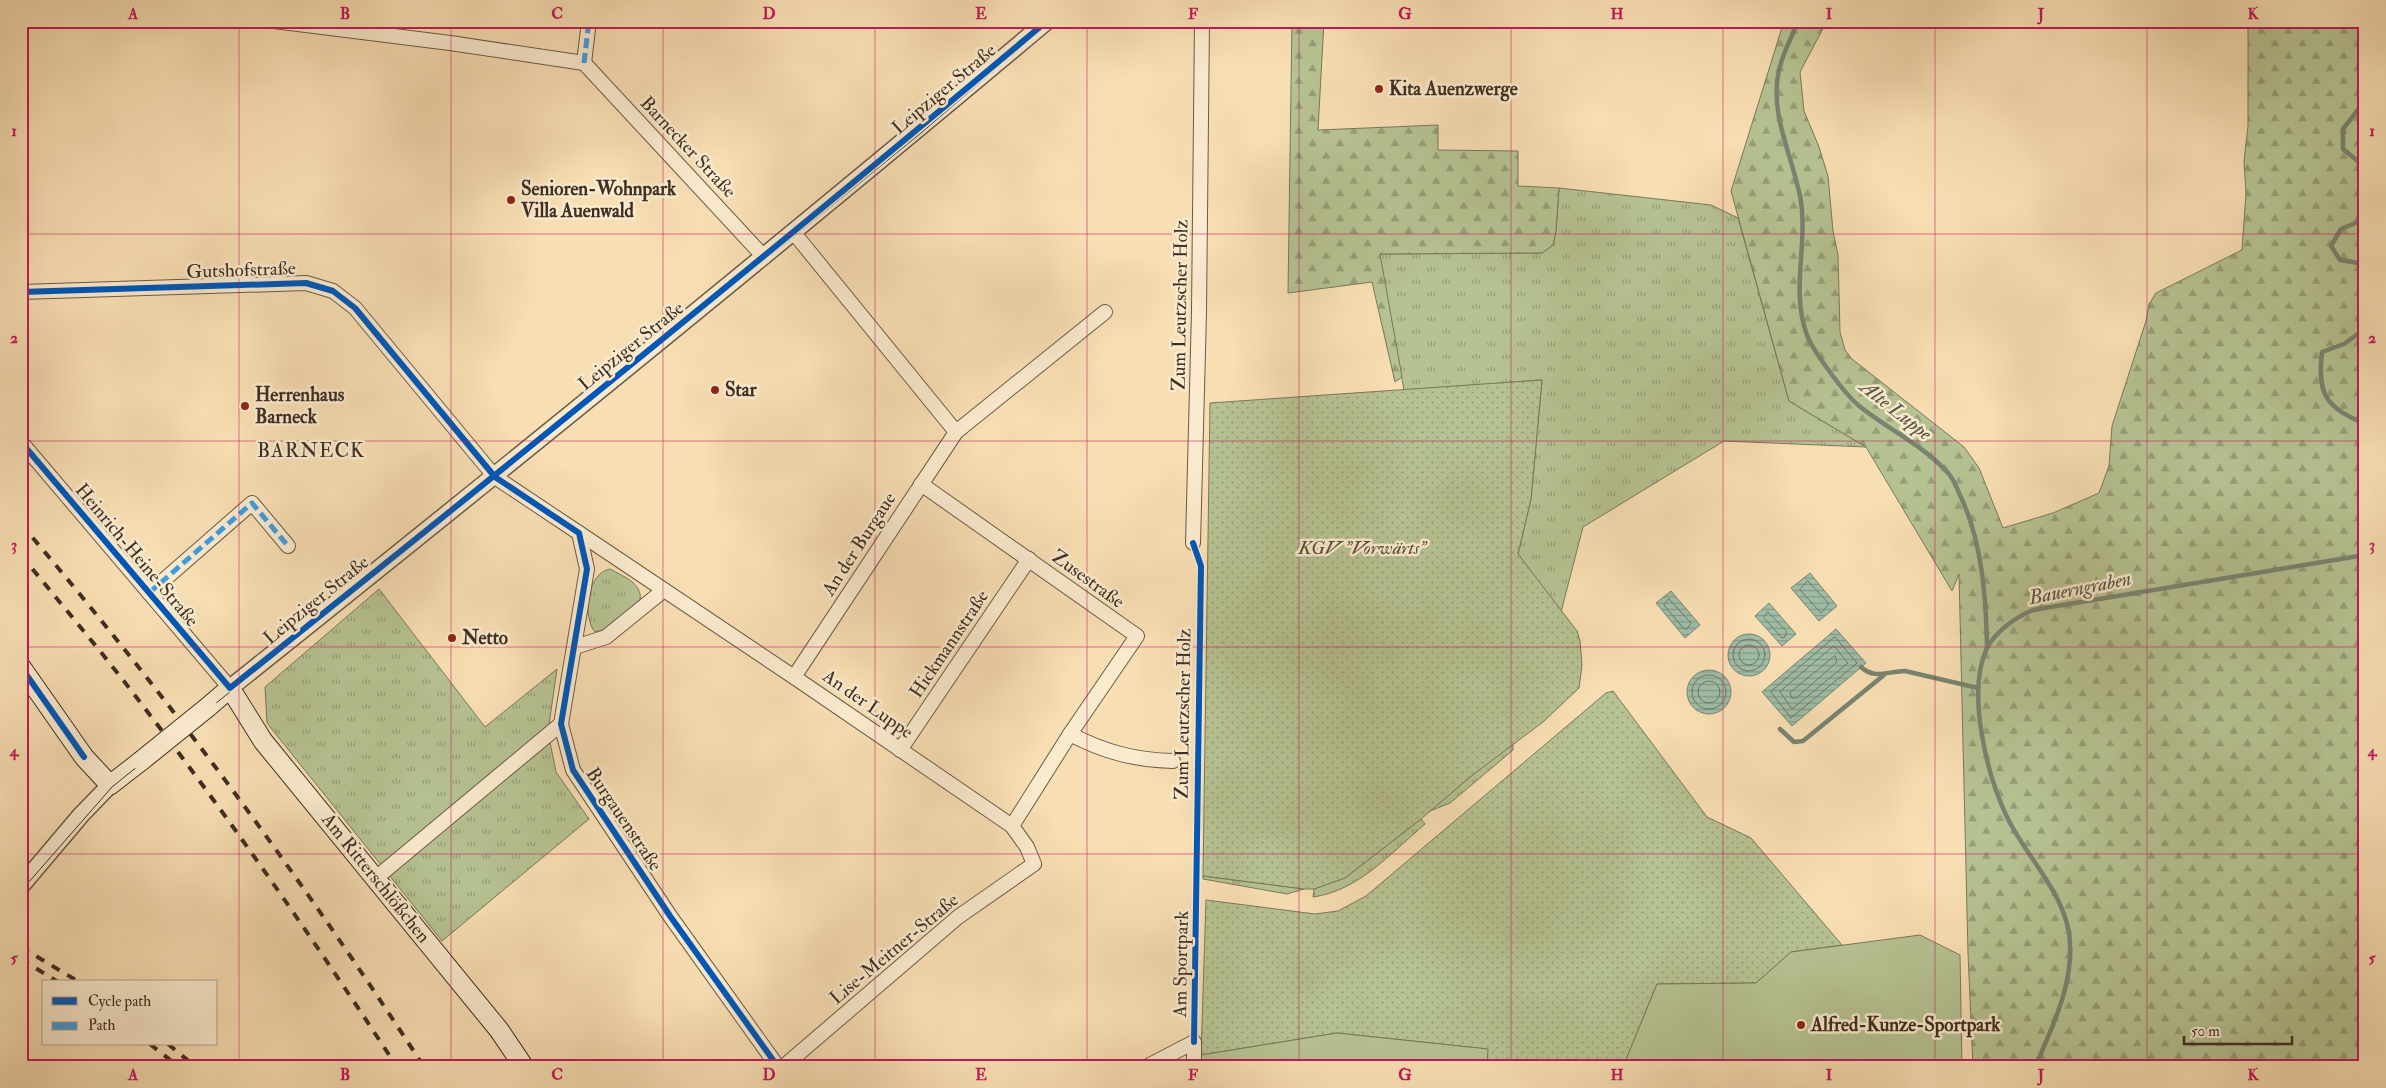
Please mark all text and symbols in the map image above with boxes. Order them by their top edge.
text: A [127,4,139,24]
text: B [340,4,350,24]
text: C [551,4,563,24]
text: D [762,4,776,24]
text: E [975,4,987,24]
text: F [1188,4,1198,24]
text: G [1398,4,1412,24]
text: H [1610,4,1624,24]
text: I [1826,4,1833,24]
text: J [2037,4,2045,25]
text: K [2247,4,2259,24]
street label: Leipziger Straße [887,38,1002,140]
place label: Kita Auenzwerge [1389,77,1518,102]
marker: Kita Auenzwerge [1373,83,1385,95]
street label: Barnecker Straße [635,91,741,203]
text: 1 [11,121,17,141]
text: 1 [2369,121,2375,141]
place label: Senioren-Wohnpark Villa Auenwald [520,177,677,223]
marker: Senioren-Wohnpark Villa Auenwald [505,194,517,206]
street label: Zum Leutzscher Holz [1167,219,1193,391]
street label: Gutshofstraße [186,256,296,284]
street label: Leipziger Straße [573,296,689,397]
text: 2 [10,328,18,348]
text: 2 [2368,328,2376,348]
water label: Alte Luppe [1853,373,1937,446]
place label: Star [725,378,758,402]
place label: Herrenhaus Barneck [255,383,345,429]
marker: Star [709,384,721,396]
marker: Herrenhaus Barneck [239,400,251,412]
district label: BARNECK [257,438,365,463]
street label: Heinrich-Heine-Straße [70,478,204,632]
street label: An der Burgaue [816,488,901,601]
text: 3 [11,535,17,555]
text: 3 [2369,535,2375,555]
park label: KGV "Vorwärts" [1297,536,1428,560]
street label: Zusestraße [1047,545,1129,614]
street label: Leipziger Straße [258,550,374,651]
water label: Bauerngraben [2026,566,2133,610]
street label: Hickmannstraße [904,585,994,703]
place label: Netto [461,626,508,650]
street label: Zum Leutzscher Holz [1170,628,1196,800]
marker: Netto [446,632,458,644]
street label: An der Luppe [817,663,918,745]
text: 4 [9,741,20,761]
text: 4 [2367,741,2378,761]
street label: Burgauenstraße [581,763,667,875]
street label: Am Ritterschlößchen [316,807,436,948]
street label: Lise-Meitner-Straße [825,888,963,1010]
street label: Am Sportpark [1168,910,1195,1019]
text: 5 [10,948,18,968]
text: 5 [2368,948,2376,968]
legend [42,980,218,1046]
text: Cycle path [88,992,151,1012]
place label: Alfred-Kunze-Sportpark [1810,1013,2001,1038]
scale bar [2184,1013,2291,1045]
text: Path [88,1016,115,1035]
marker: Alfred-Kunze-Sportpark [1795,1019,1807,1031]
text: 50 m [2191,1022,2220,1041]
text: A [127,1065,139,1085]
text: B [340,1065,350,1085]
text: C [551,1065,563,1085]
text: D [762,1065,776,1085]
text: E [975,1065,987,1085]
text: F [1188,1065,1198,1085]
text: G [1398,1065,1412,1085]
text: H [1610,1065,1624,1085]
text: I [1826,1065,1833,1085]
text: J [2037,1065,2045,1086]
text: K [2247,1065,2259,1085]

